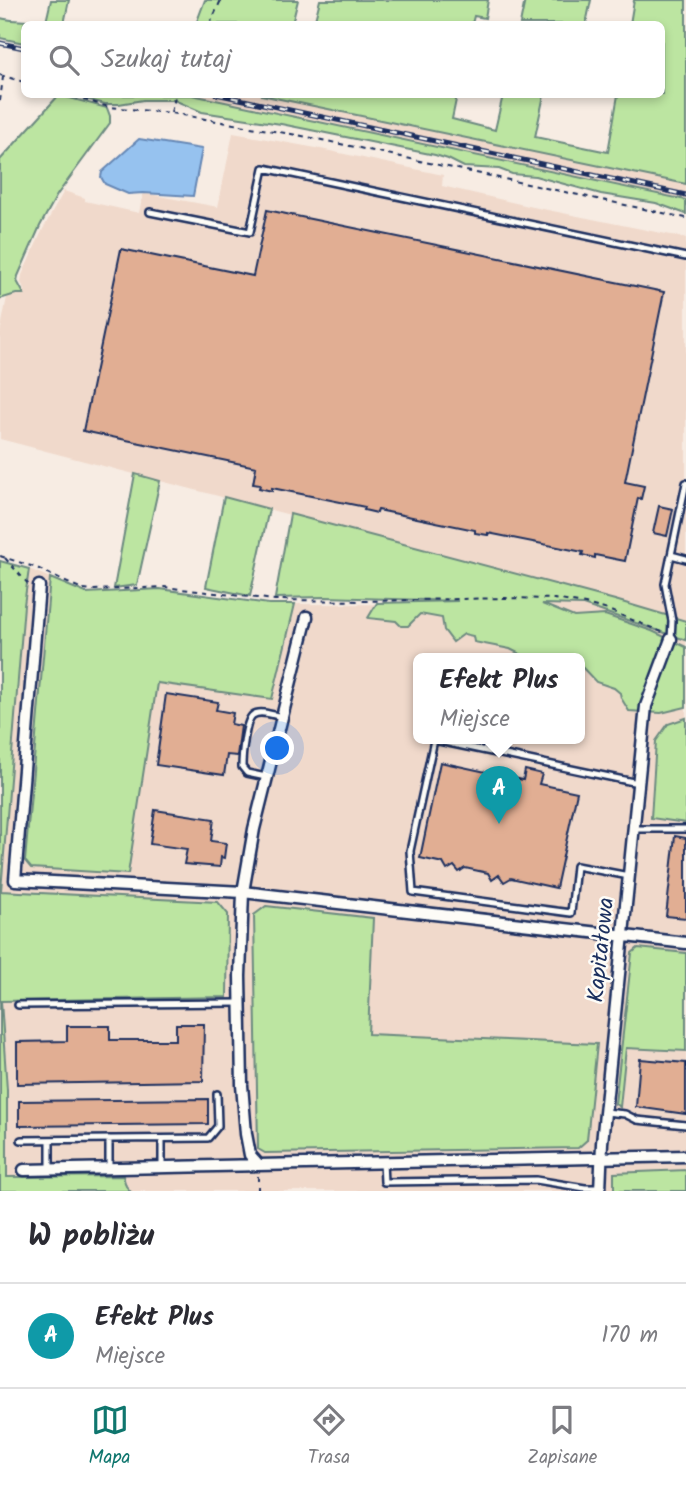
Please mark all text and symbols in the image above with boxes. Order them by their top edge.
search box [21,21,665,98]
text: Szukaj tutaj [101,39,232,81]
icon: search [45,41,83,79]
popup [413,653,585,744]
text: Efekt Plus [440,660,558,702]
text: Miejsce [440,702,510,738]
your location [260,731,294,765]
pin: A [476,766,522,824]
street label: Kapitałowa [579,896,625,1004]
text: W pobliżu [28,1213,154,1261]
text: Efekt Plus [95,1297,214,1339]
text: A [44,1318,58,1354]
text: 170 m [601,1318,658,1354]
text: Miejsce [95,1339,165,1375]
tab: Mapa [89,1401,131,1473]
tab: Trasa [308,1401,350,1473]
tab: Zapisane [527,1401,597,1473]

